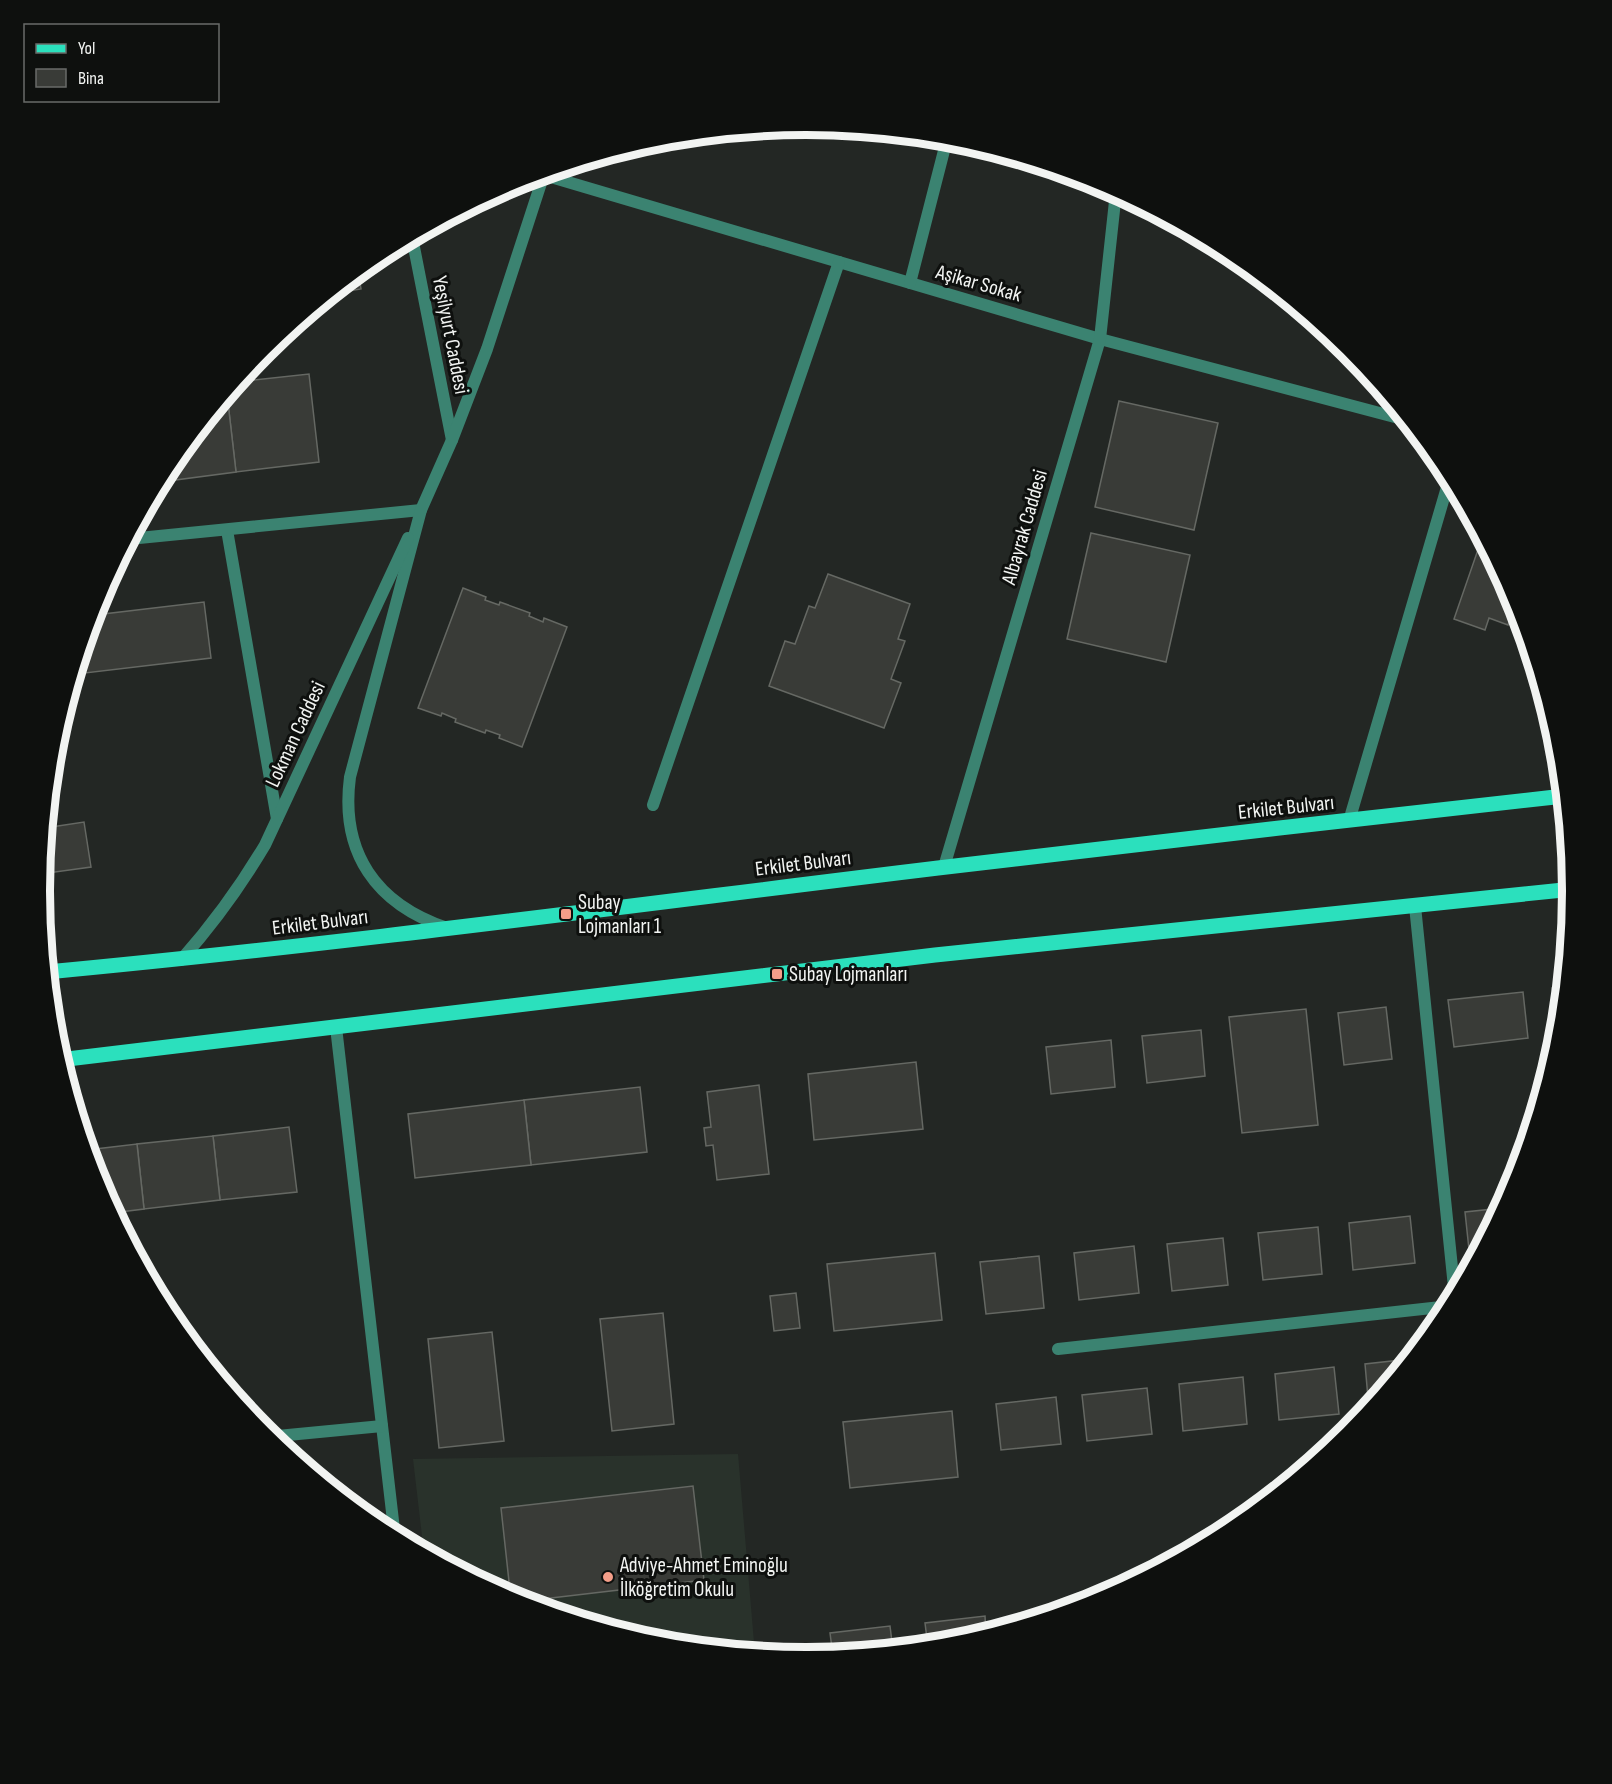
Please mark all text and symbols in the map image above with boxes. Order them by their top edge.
legend [24,24,219,102]
text: Yol [78,38,95,59]
text: Bina [78,68,104,89]
street label: Aşikar Sokak [932,259,1025,308]
street label: Yeşilyurt Caddesi [427,274,474,396]
street label: Albayrak Caddesi [996,467,1053,588]
street label: Lokman Caddesi [260,678,331,791]
street label: Erkilet Bulvarı [1237,790,1335,825]
street label: Erkilet Bulvarı [754,845,852,882]
place label: Subay Lojmanları 1 [578,890,662,939]
street label: Erkilet Bulvarı [271,904,369,941]
marker: Subay Lojmanları 1 [559,907,573,921]
place label: Subay Lojmanları [789,962,907,987]
marker: Subay Lojmanları [770,967,784,981]
place label: Adviye-Ahmet Eminoğlu İlköğretim Okulu [619,1553,788,1602]
marker: Adviye-Ahmet Eminoğlu İlköğretim Okulu [601,1570,615,1584]

